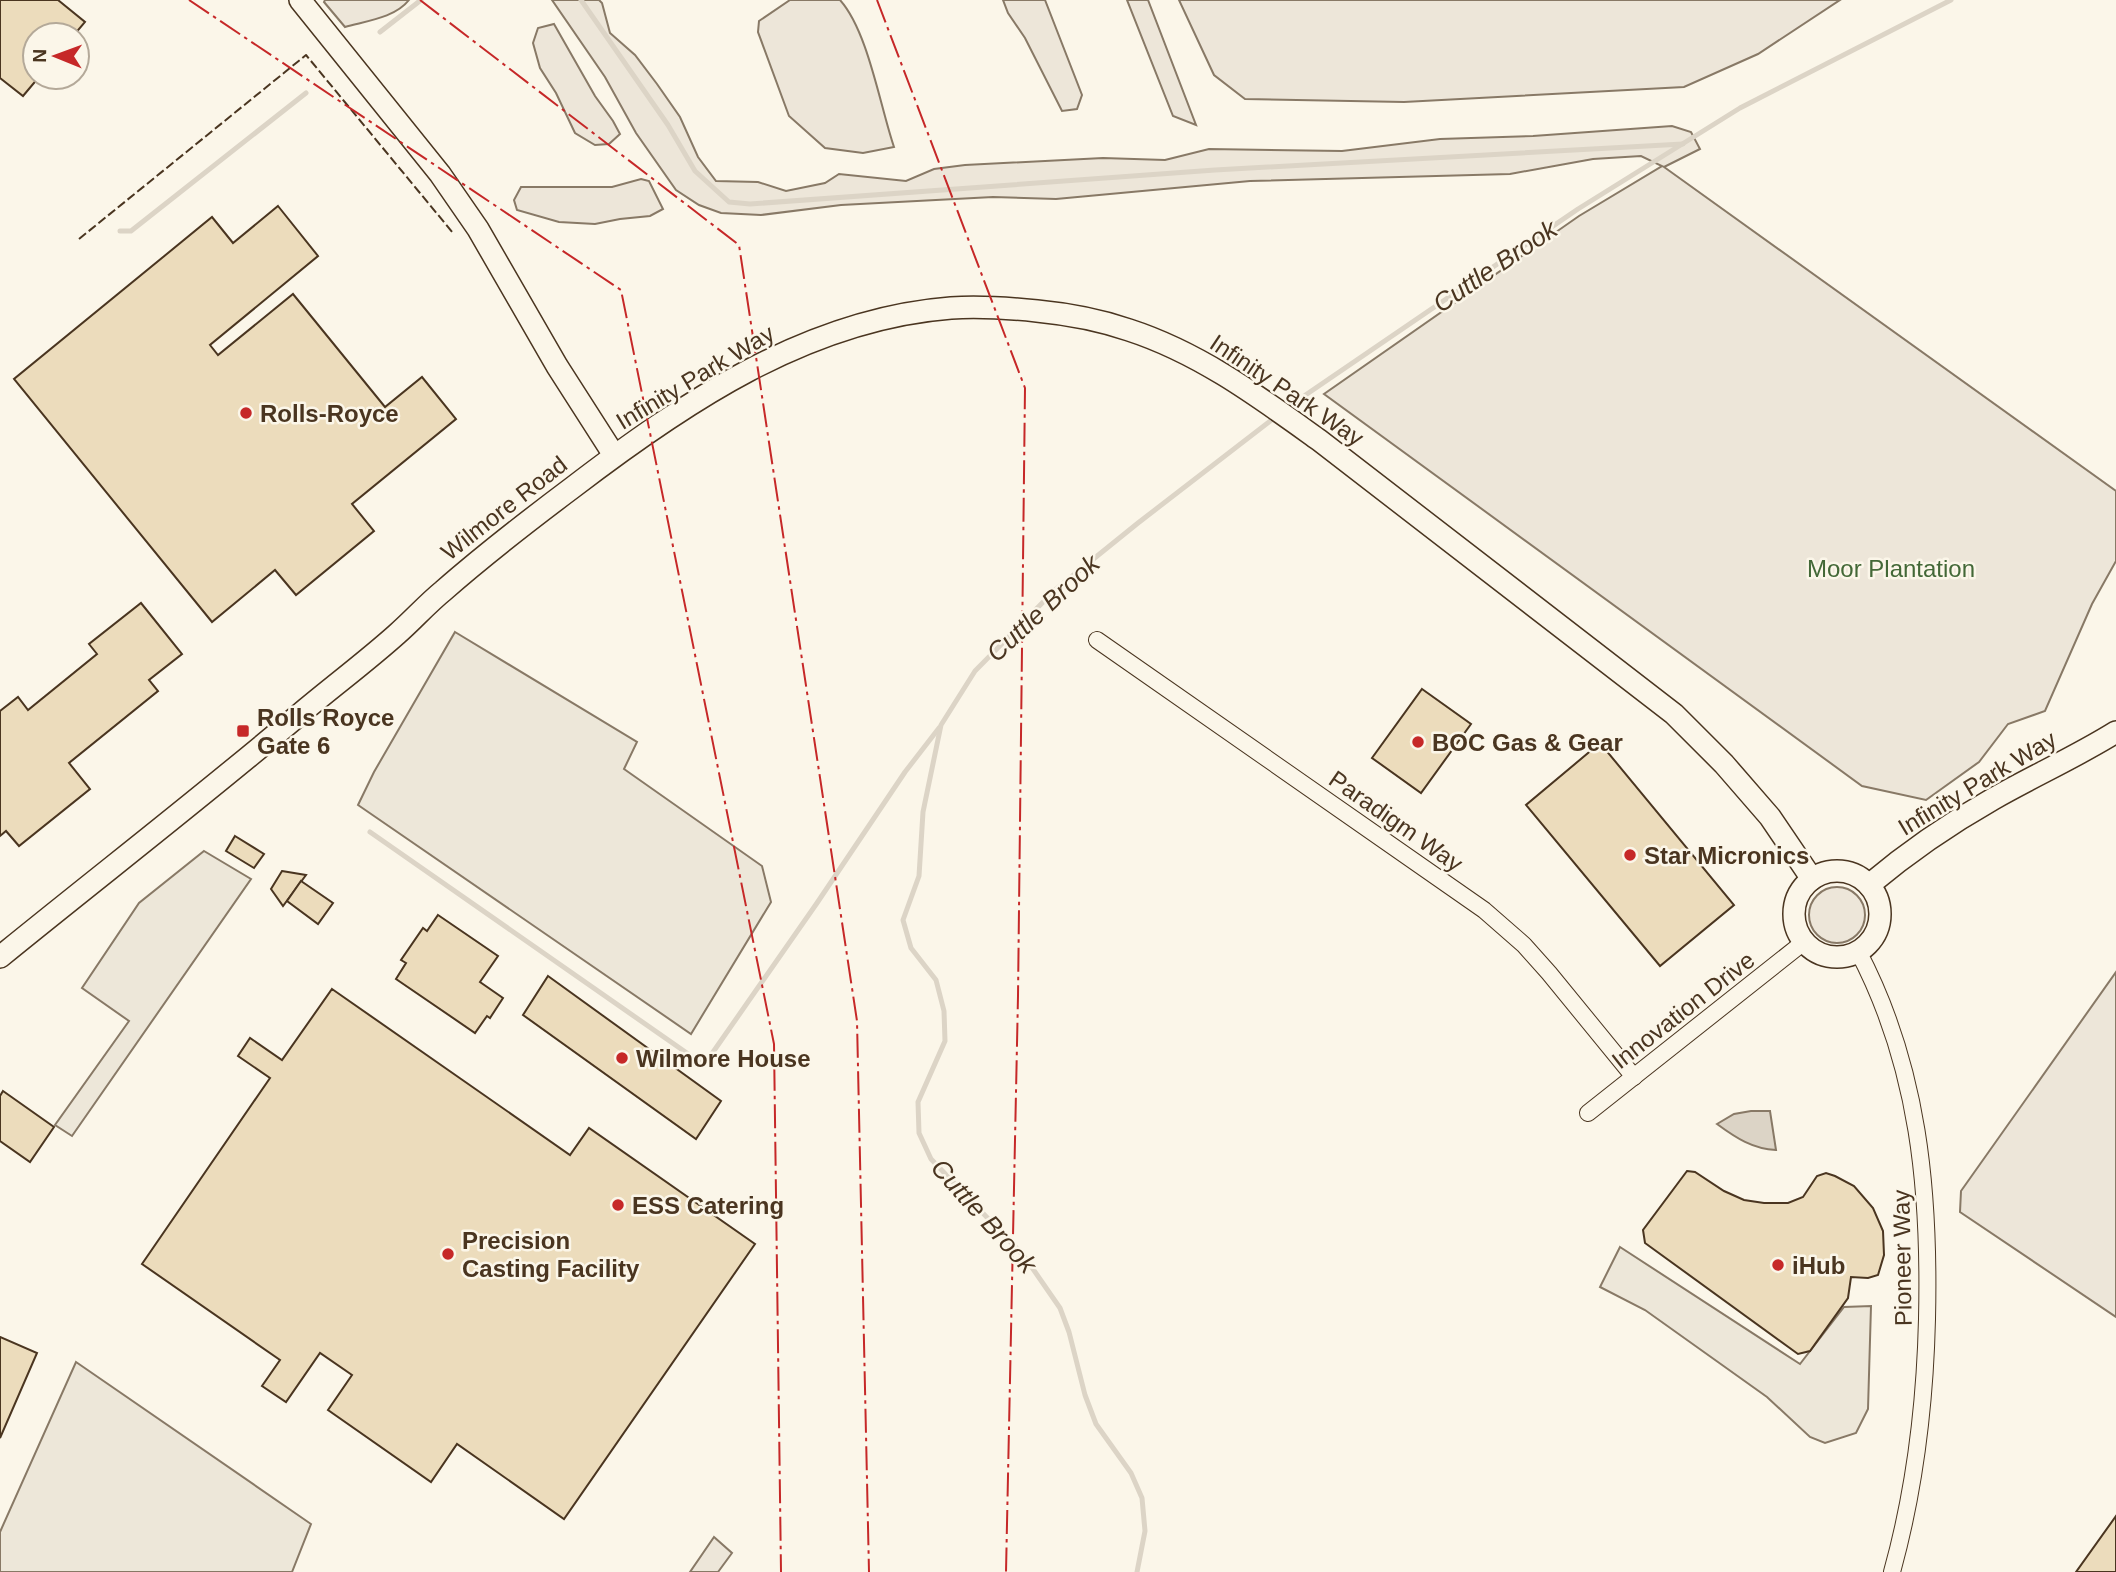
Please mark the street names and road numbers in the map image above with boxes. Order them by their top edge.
street label: Infinity Park Way [611,319,779,435]
street label: Infinity Park Way [1205,329,1369,451]
street label: Wilmore Road [436,451,572,565]
street label: Infinity Park Way [1893,725,2061,841]
street label: Paradigm Way [1324,765,1468,877]
street label: Innovation Drive [1606,946,1760,1074]
street label: Pioneer Way [1887,1190,1917,1326]

